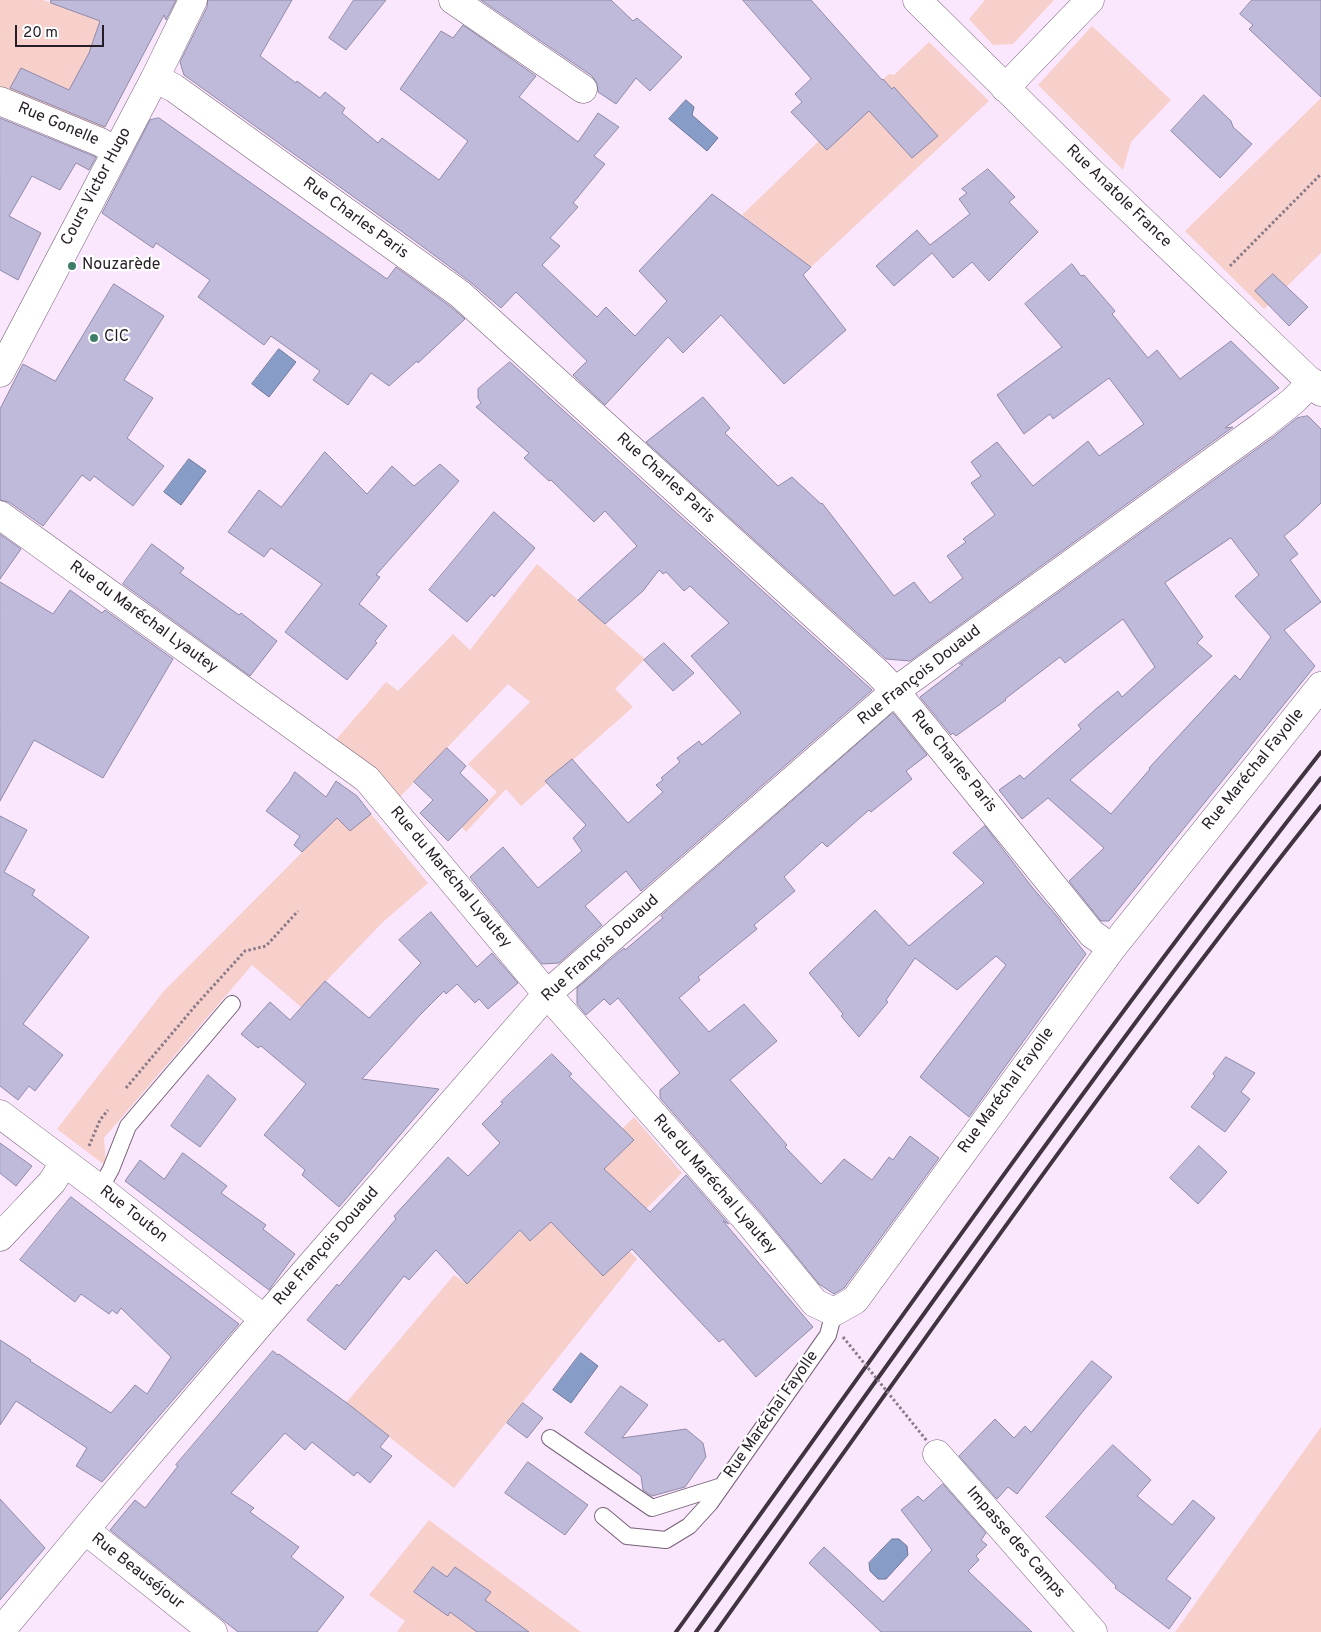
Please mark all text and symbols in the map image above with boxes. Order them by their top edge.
scale bar [18,15,106,47]
text: 20 m [23,24,58,43]
street label: Rue Gonelle [14,99,102,151]
street label: Cours Victor Hugo [58,125,136,249]
street label: Rue Anatole France [1061,142,1175,252]
street label: Rue Charles Paris [298,174,412,264]
place label: Nouzarède [82,256,160,276]
marker: Nouzarède [66,260,78,272]
place label: CIC [104,328,129,348]
marker: CIC [88,332,100,344]
street label: Rue Charles Paris [612,430,718,528]
street label: Rue du Maréchal Lyautey [65,558,221,678]
street label: Rue François Douaud [855,622,985,730]
street label: Rue Maréchal Fayolle [1199,705,1309,835]
street label: Rue Charles Paris [906,707,1000,817]
street label: Rue du Maréchal Lyautey [385,803,515,953]
street label: Rue François Douaud [539,891,663,1007]
street label: Rue Maréchal Fayolle [955,1024,1059,1158]
street label: Rue du Maréchal Lyautey [648,1111,780,1259]
street label: Rue Touton [95,1182,171,1248]
street label: Rue François Douaud [270,1184,384,1310]
street label: Rue Maréchal Fayolle [721,1348,823,1482]
street label: Impasse des Camps [962,1483,1068,1603]
street label: Rue Beauséjour [87,1530,187,1614]

